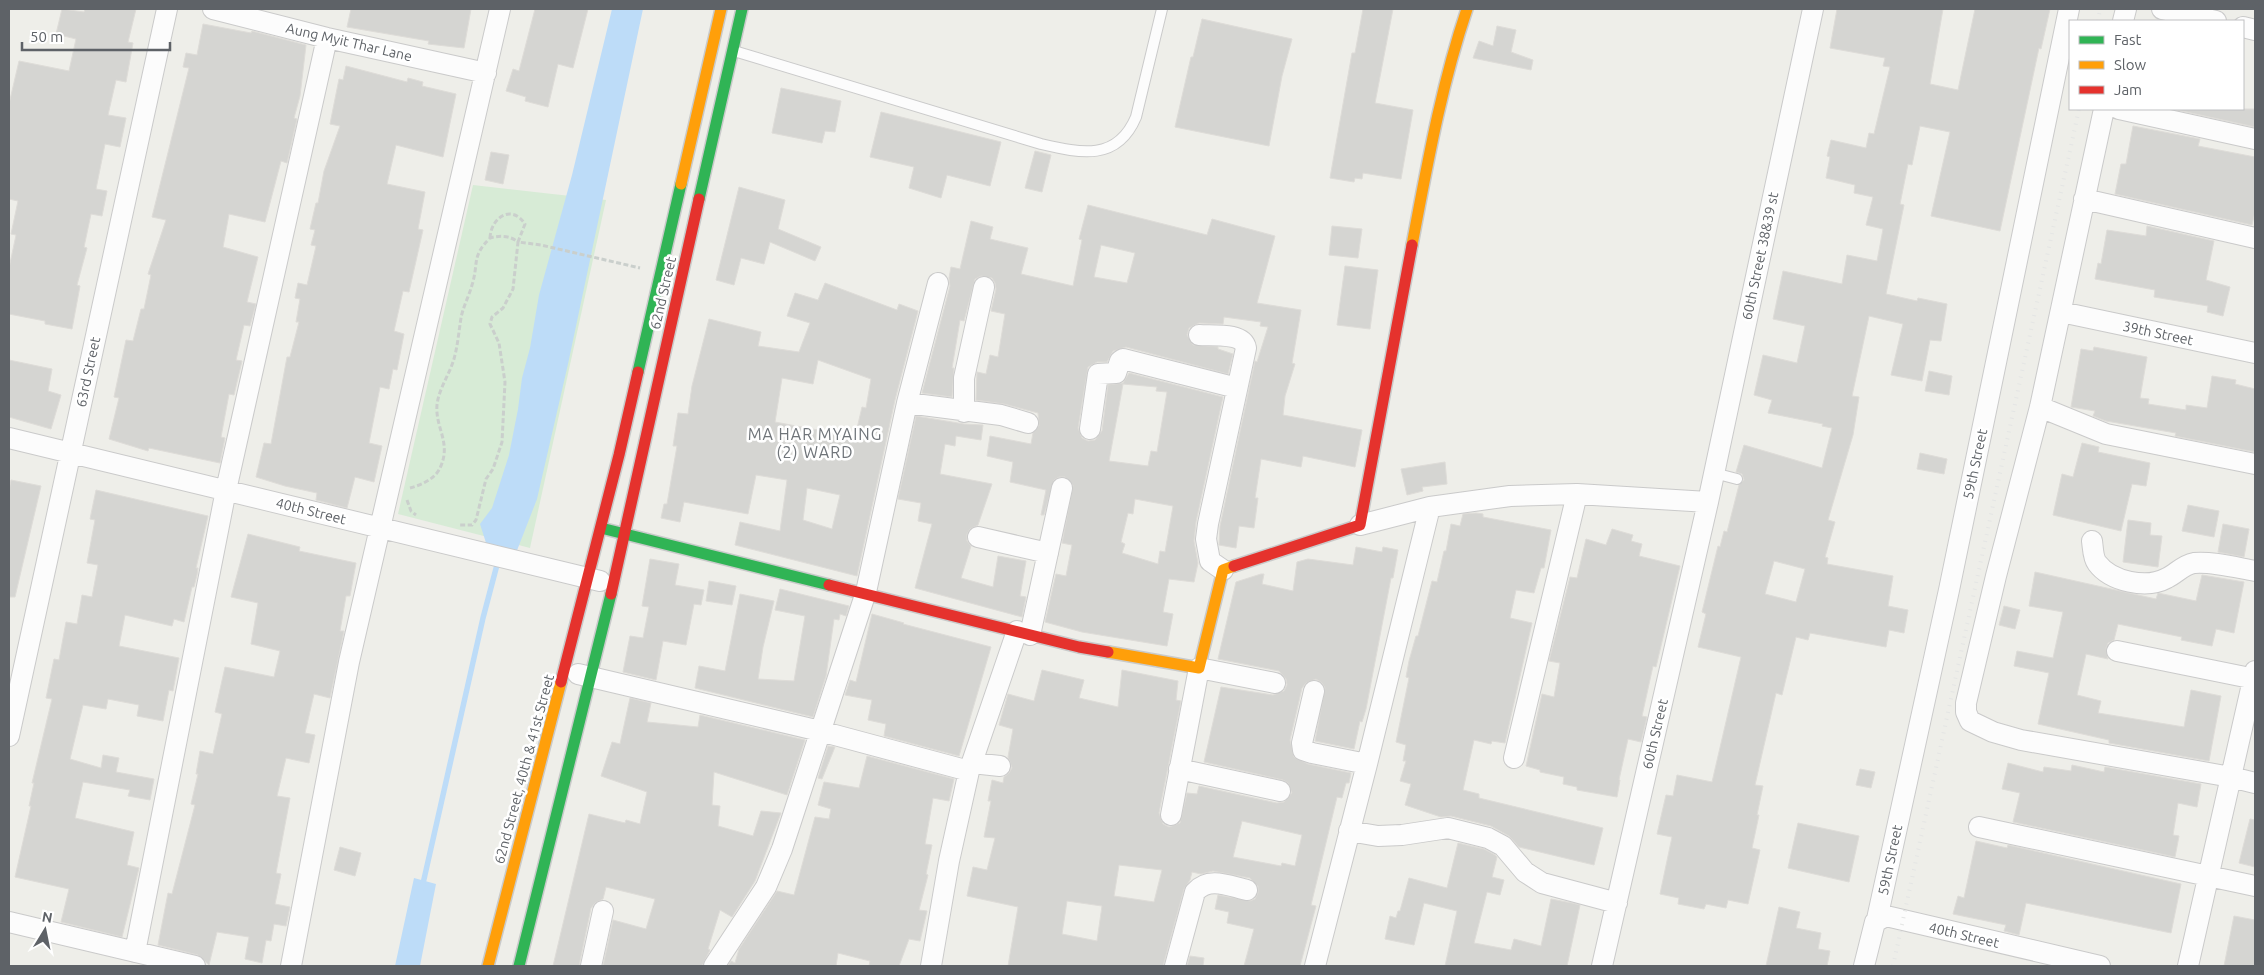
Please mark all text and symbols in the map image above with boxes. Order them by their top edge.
scale bar [22,20,170,52]
street label: Aung Myit Thar Lane [284,20,414,64]
legend [2069,20,2244,110]
text: 50 m [30,28,63,45]
text: Fast [2114,31,2142,48]
text: Slow [2114,56,2147,73]
text: Jam [2114,81,2142,98]
street label: 60th Street 38&39 st [1739,190,1781,321]
street label: 62nd Street [647,255,679,331]
street label: 39th Street [2121,318,2195,348]
street label: 63rd Street [73,335,103,409]
district label: MA HAR MYAING (2) WARD [748,425,882,462]
street label: 59th Street [1960,427,1990,501]
street label: 40th Street [274,495,348,528]
street label: 62nd Street, 40th & 41st Street [491,672,557,866]
street label: 60th Street [1639,697,1671,771]
street label: 59th Street [1875,823,1905,897]
north arrow [20,905,70,955]
text: N [41,908,54,926]
street label: 40th Street [1927,919,2001,951]

